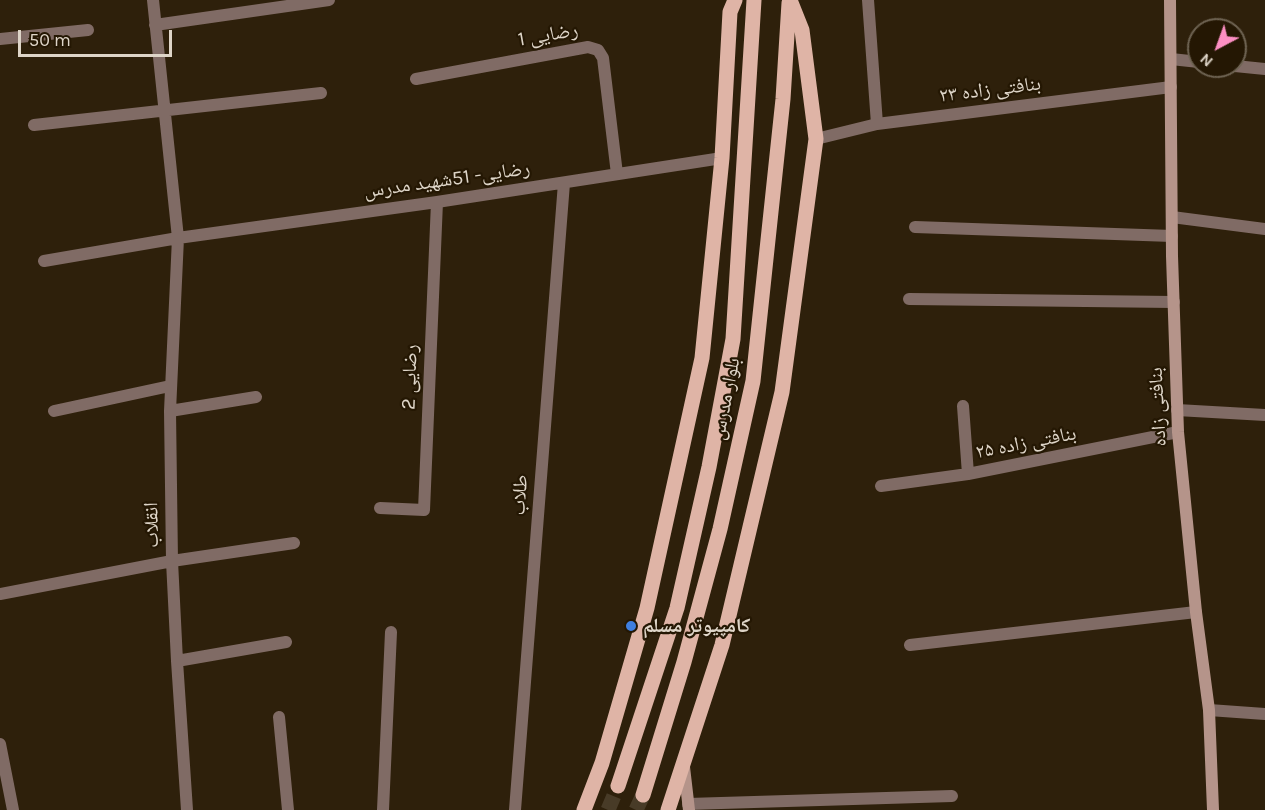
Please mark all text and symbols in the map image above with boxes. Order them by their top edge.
scale bar [21,18,176,56]
street label: رضایی 1 [516,18,580,52]
north arrow [1187,18,1247,78]
text: 50 m [29,29,71,51]
text: N [1196,50,1217,71]
street label: بنافتی زاده ۲۳ [938,72,1042,108]
street label: رضایی- 51شهید مدرس [362,156,532,204]
street label: رضایی 2 [397,344,423,410]
street label: بلوار مدرس [706,356,746,442]
street label: بنافتی زاده [1144,367,1172,447]
street label: بنافتی زاده ۲۵ [974,421,1078,465]
street label: طلاب [507,474,533,516]
street label: انقلاب [140,502,164,548]
place label: کامپیوتر مسلم [643,614,750,638]
marker: کامپیوتر مسلم [624,619,638,633]

